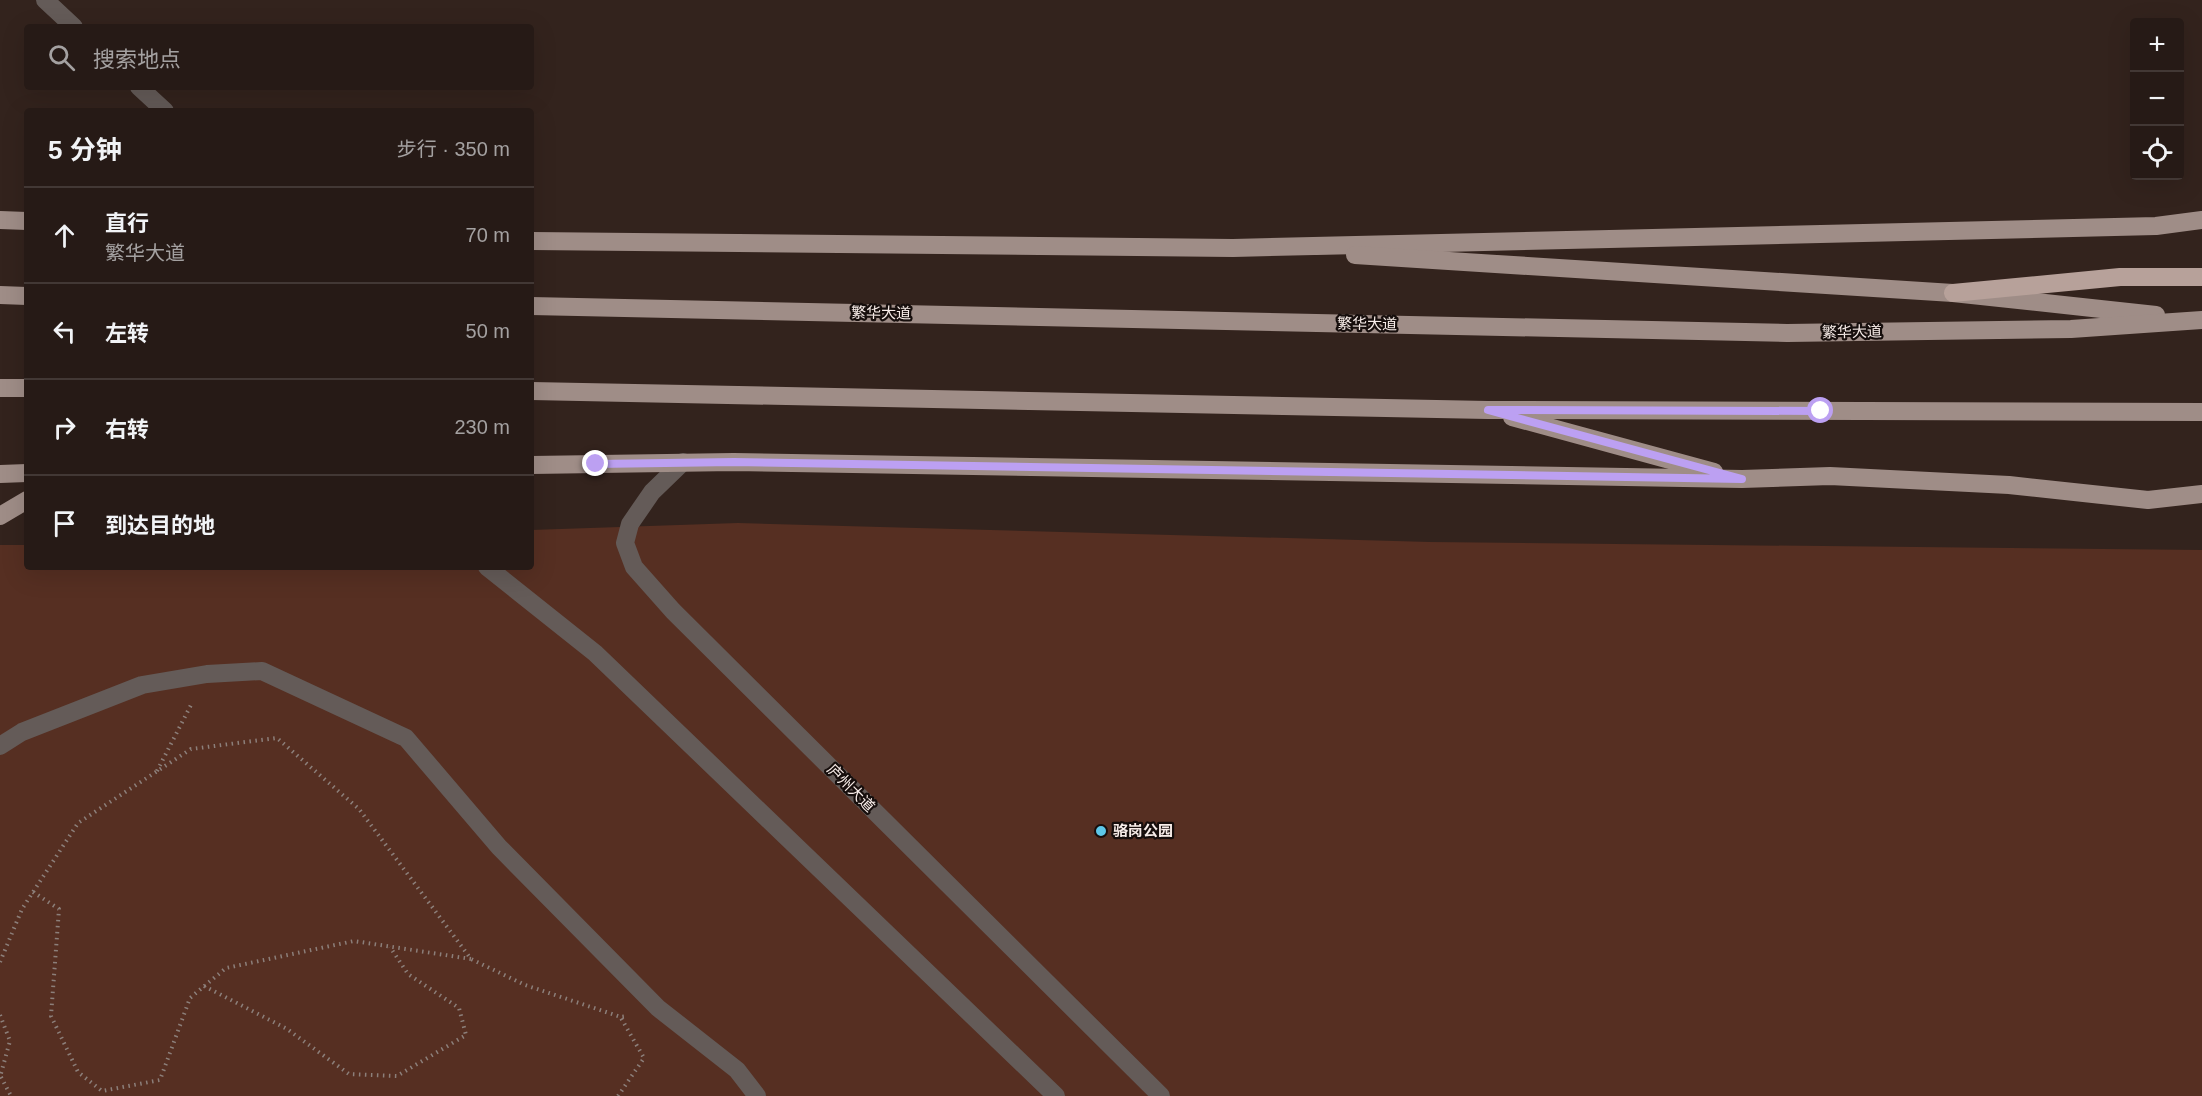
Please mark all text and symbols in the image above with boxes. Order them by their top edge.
map controls [2130,18,2184,180]
button: + [2130,18,2184,72]
search box [24,24,534,90]
icon: search [45,41,78,74]
text: 搜索地点 [93,47,181,72]
button: − [2130,72,2184,126]
button: locate [2130,126,2184,180]
text: 5 分钟 [48,135,122,165]
text: 步行 · 350 m [397,138,510,160]
text: 直行 [105,211,149,236]
icon: ahead [48,219,81,252]
text: 70 m [466,224,510,246]
text: 繁华大道 [105,242,185,264]
street label: 繁华大道 [851,303,911,322]
street label: 繁华大道 [1337,314,1397,333]
icon: left [48,315,81,348]
text: 50 m [466,320,510,342]
text: 左转 [105,321,149,346]
street label: 繁华大道 [1822,322,1882,341]
route start [1807,397,1833,423]
icon: right [48,411,81,444]
text: 230 m [454,416,510,438]
text: 右转 [105,417,149,442]
route end [582,450,608,476]
icon: arrive [48,507,81,540]
text: 到达目的地 [105,513,215,538]
street label: 庐州大道 [824,760,879,815]
place label: 骆岗公园 [1113,822,1173,839]
marker: 骆岗公园 [1094,824,1108,838]

